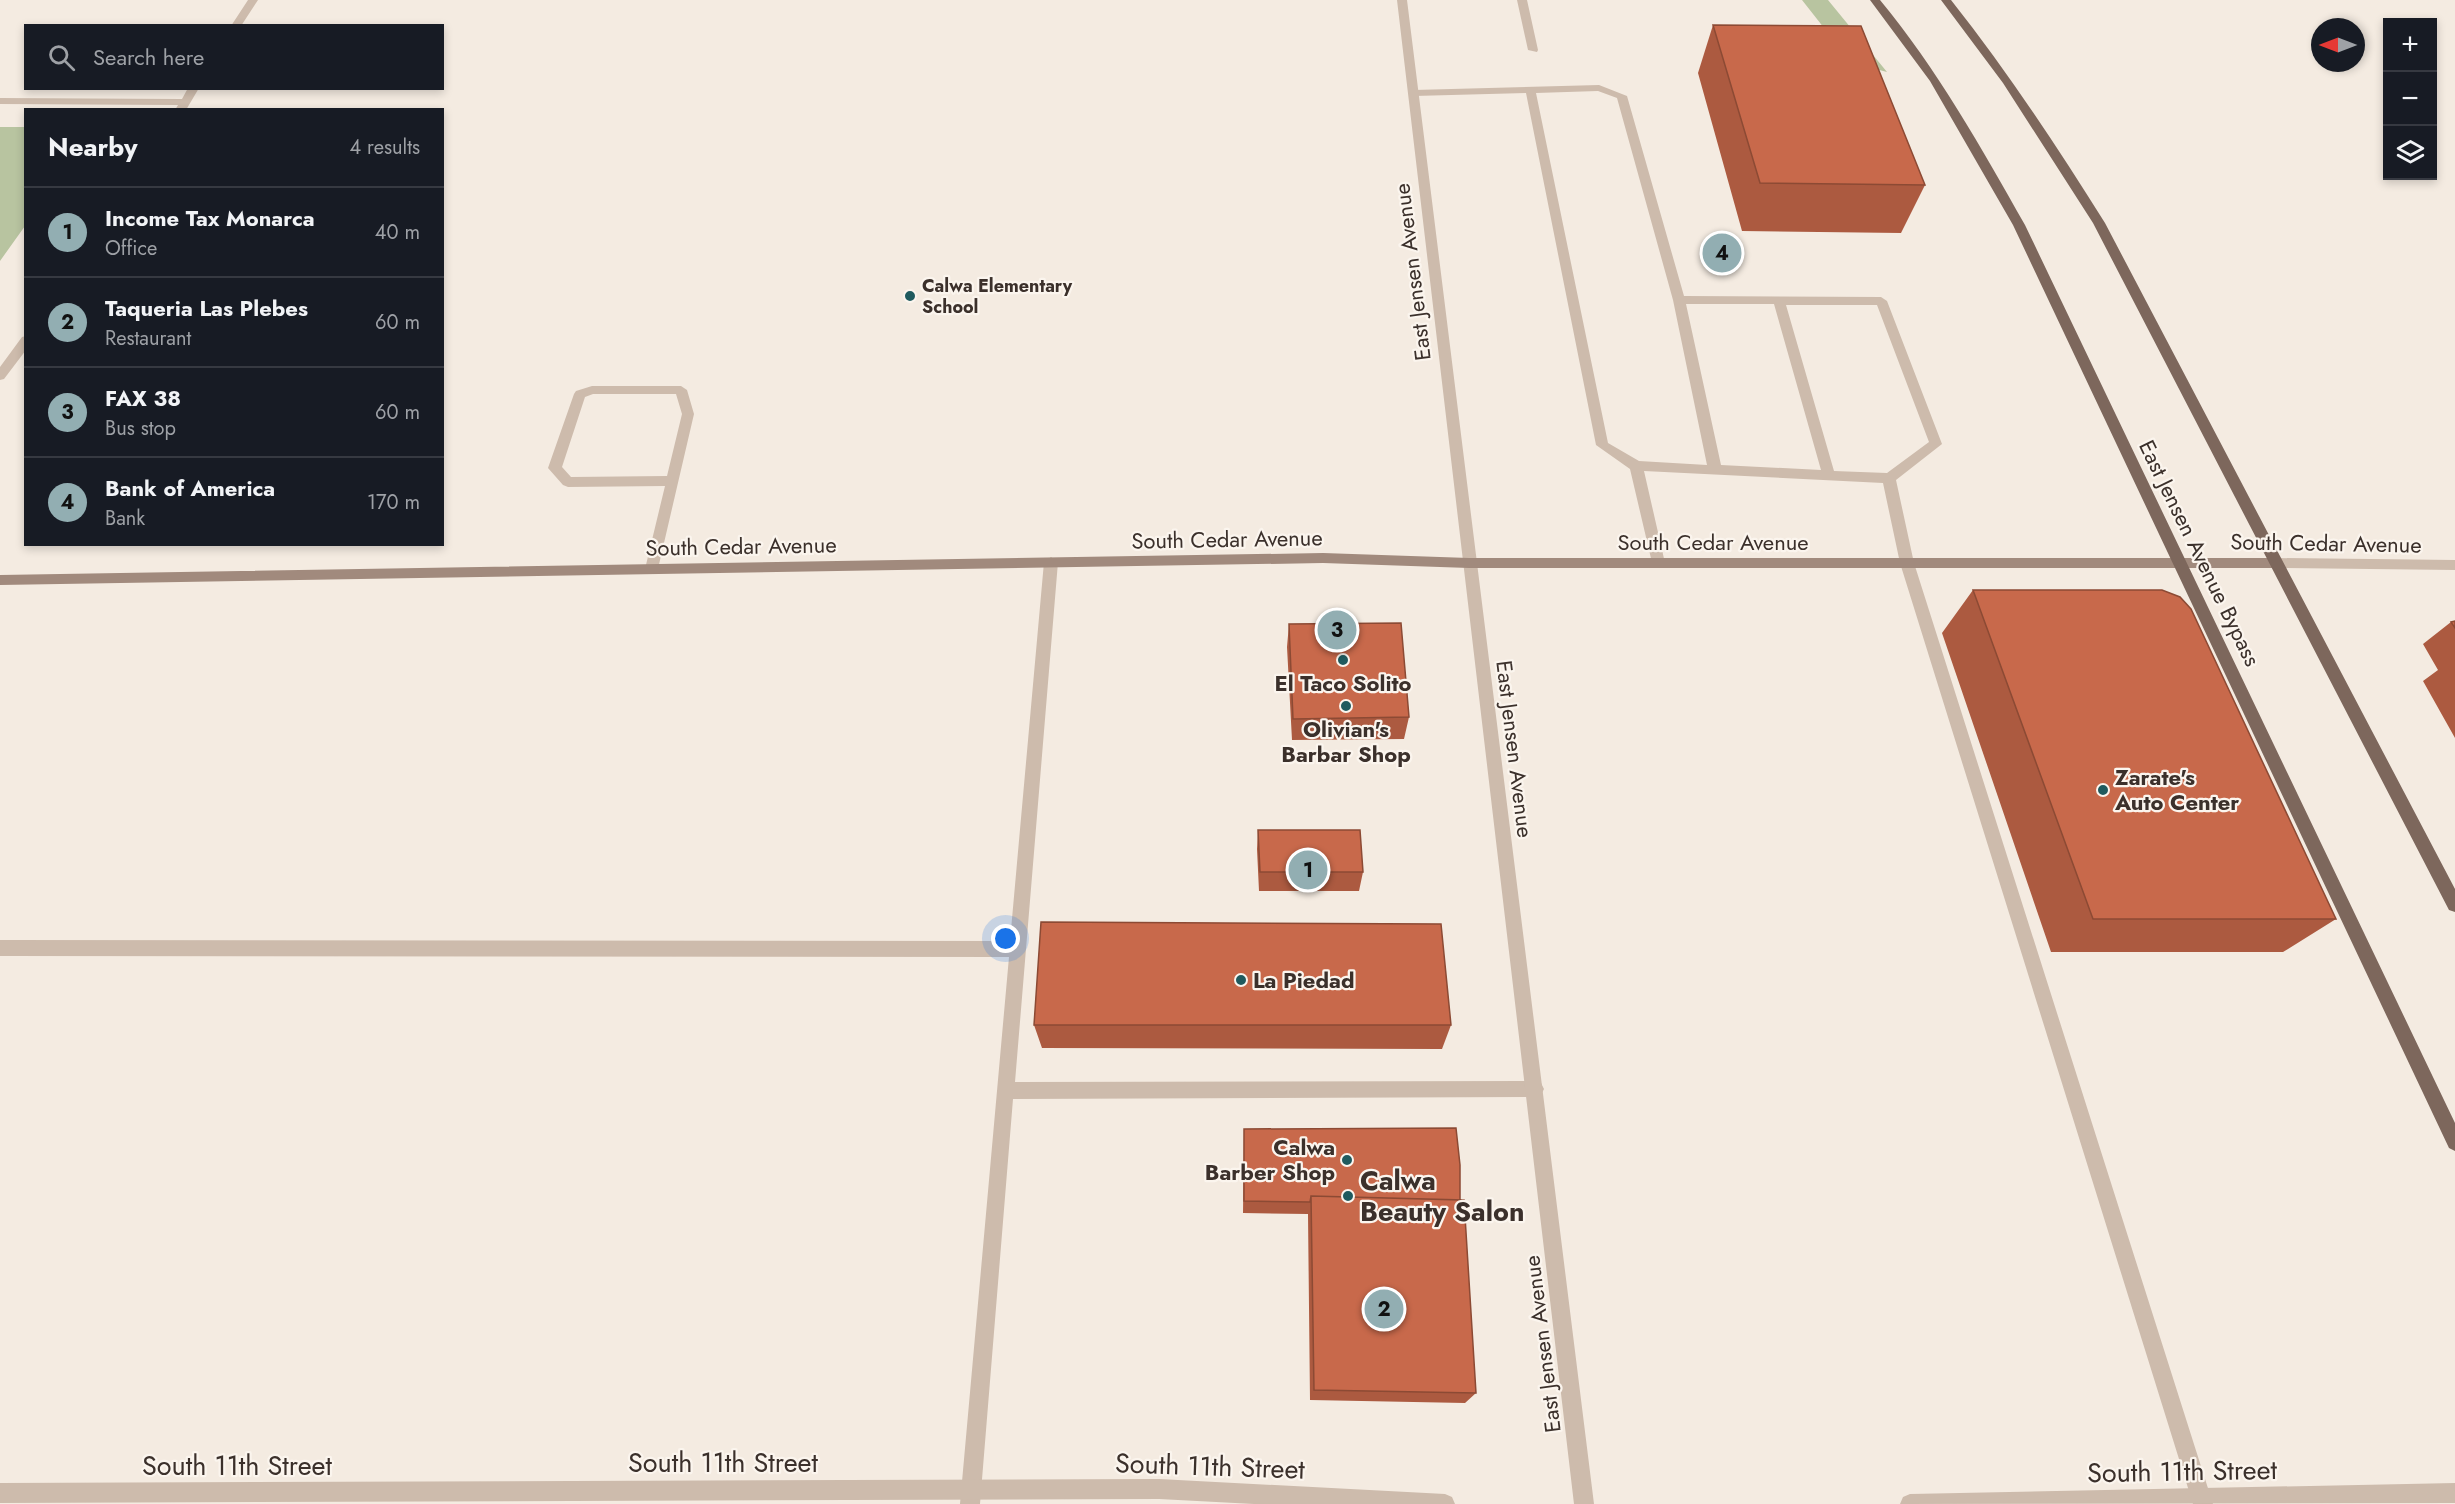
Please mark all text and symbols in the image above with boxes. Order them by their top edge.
north arrow [2311,18,2365,72]
map controls [2383,18,2437,180]
button: + [2383,18,2437,72]
search box [24,24,444,90]
icon: search [45,41,78,74]
text: Search here [93,41,204,73]
button: − [2383,72,2437,126]
button: layers [2383,126,2437,180]
text: Nearby [48,128,137,166]
text: 4 results [349,133,420,162]
street label: East Jensen Avenue [1385,181,1439,363]
text: Income Tax Monarca [105,202,315,234]
text: 1 [62,218,73,247]
text: 40 m [375,218,420,247]
pin: 4 [1702,230,1742,276]
text: Office [105,234,157,263]
place label: Calwa Elementary School [922,273,1073,320]
marker: Calwa Elementary School [903,289,917,303]
text: Taqueria Las Plebes [105,292,308,324]
text: 2 [61,308,74,337]
text: 60 m [375,308,420,337]
text: Restaurant [105,324,191,353]
text: FAX 38 [105,382,181,414]
text: 3 [61,398,74,427]
text: 60 m [375,398,420,427]
text: Bus stop [105,414,176,443]
street label: East Jensen Avenue Bypass [2131,435,2269,672]
text: Bank of America [105,472,275,504]
text: 4 [61,488,74,517]
text: 170 m [367,488,420,517]
text: Bank [105,504,145,533]
street label: South Cedar Avenue [1131,521,1323,557]
street label: South Cedar Avenue [2230,525,2422,561]
street label: South Cedar Avenue [1617,526,1809,558]
street label: South Cedar Avenue [645,528,837,564]
pin: 3 [1318,608,1356,652]
marker: El Taco Solito [1336,653,1350,667]
street label: East Jensen Avenue [1488,658,1542,840]
place label: El Taco Solito [1275,667,1412,699]
marker: Olivian's Barbar Shop [1339,699,1353,713]
place label: Olivian's Barbar Shop [1281,713,1411,770]
place label: Zarate's Auto Center [2114,761,2239,818]
marker: Zarate's Auto Center [2096,783,2110,797]
pin: 1 [1288,848,1328,892]
your location [991,924,1020,953]
place label: La Piedad [1253,964,1354,996]
marker: La Piedad [1234,973,1248,987]
place label: Calwa Barber Shop [1205,1131,1335,1188]
marker: Calwa Barber Shop [1340,1153,1354,1167]
place label: Calwa Beauty Salon [1360,1161,1524,1231]
marker: Calwa Beauty Salon [1341,1189,1355,1203]
street label: East Jensen Avenue [1515,1253,1569,1435]
pin: 2 [1364,1286,1404,1332]
street label: South 11th Street [628,1443,818,1482]
street label: South 11th Street [1114,1443,1306,1489]
street label: South 11th Street [142,1446,332,1485]
street label: South 11th Street [2087,1450,2278,1492]

